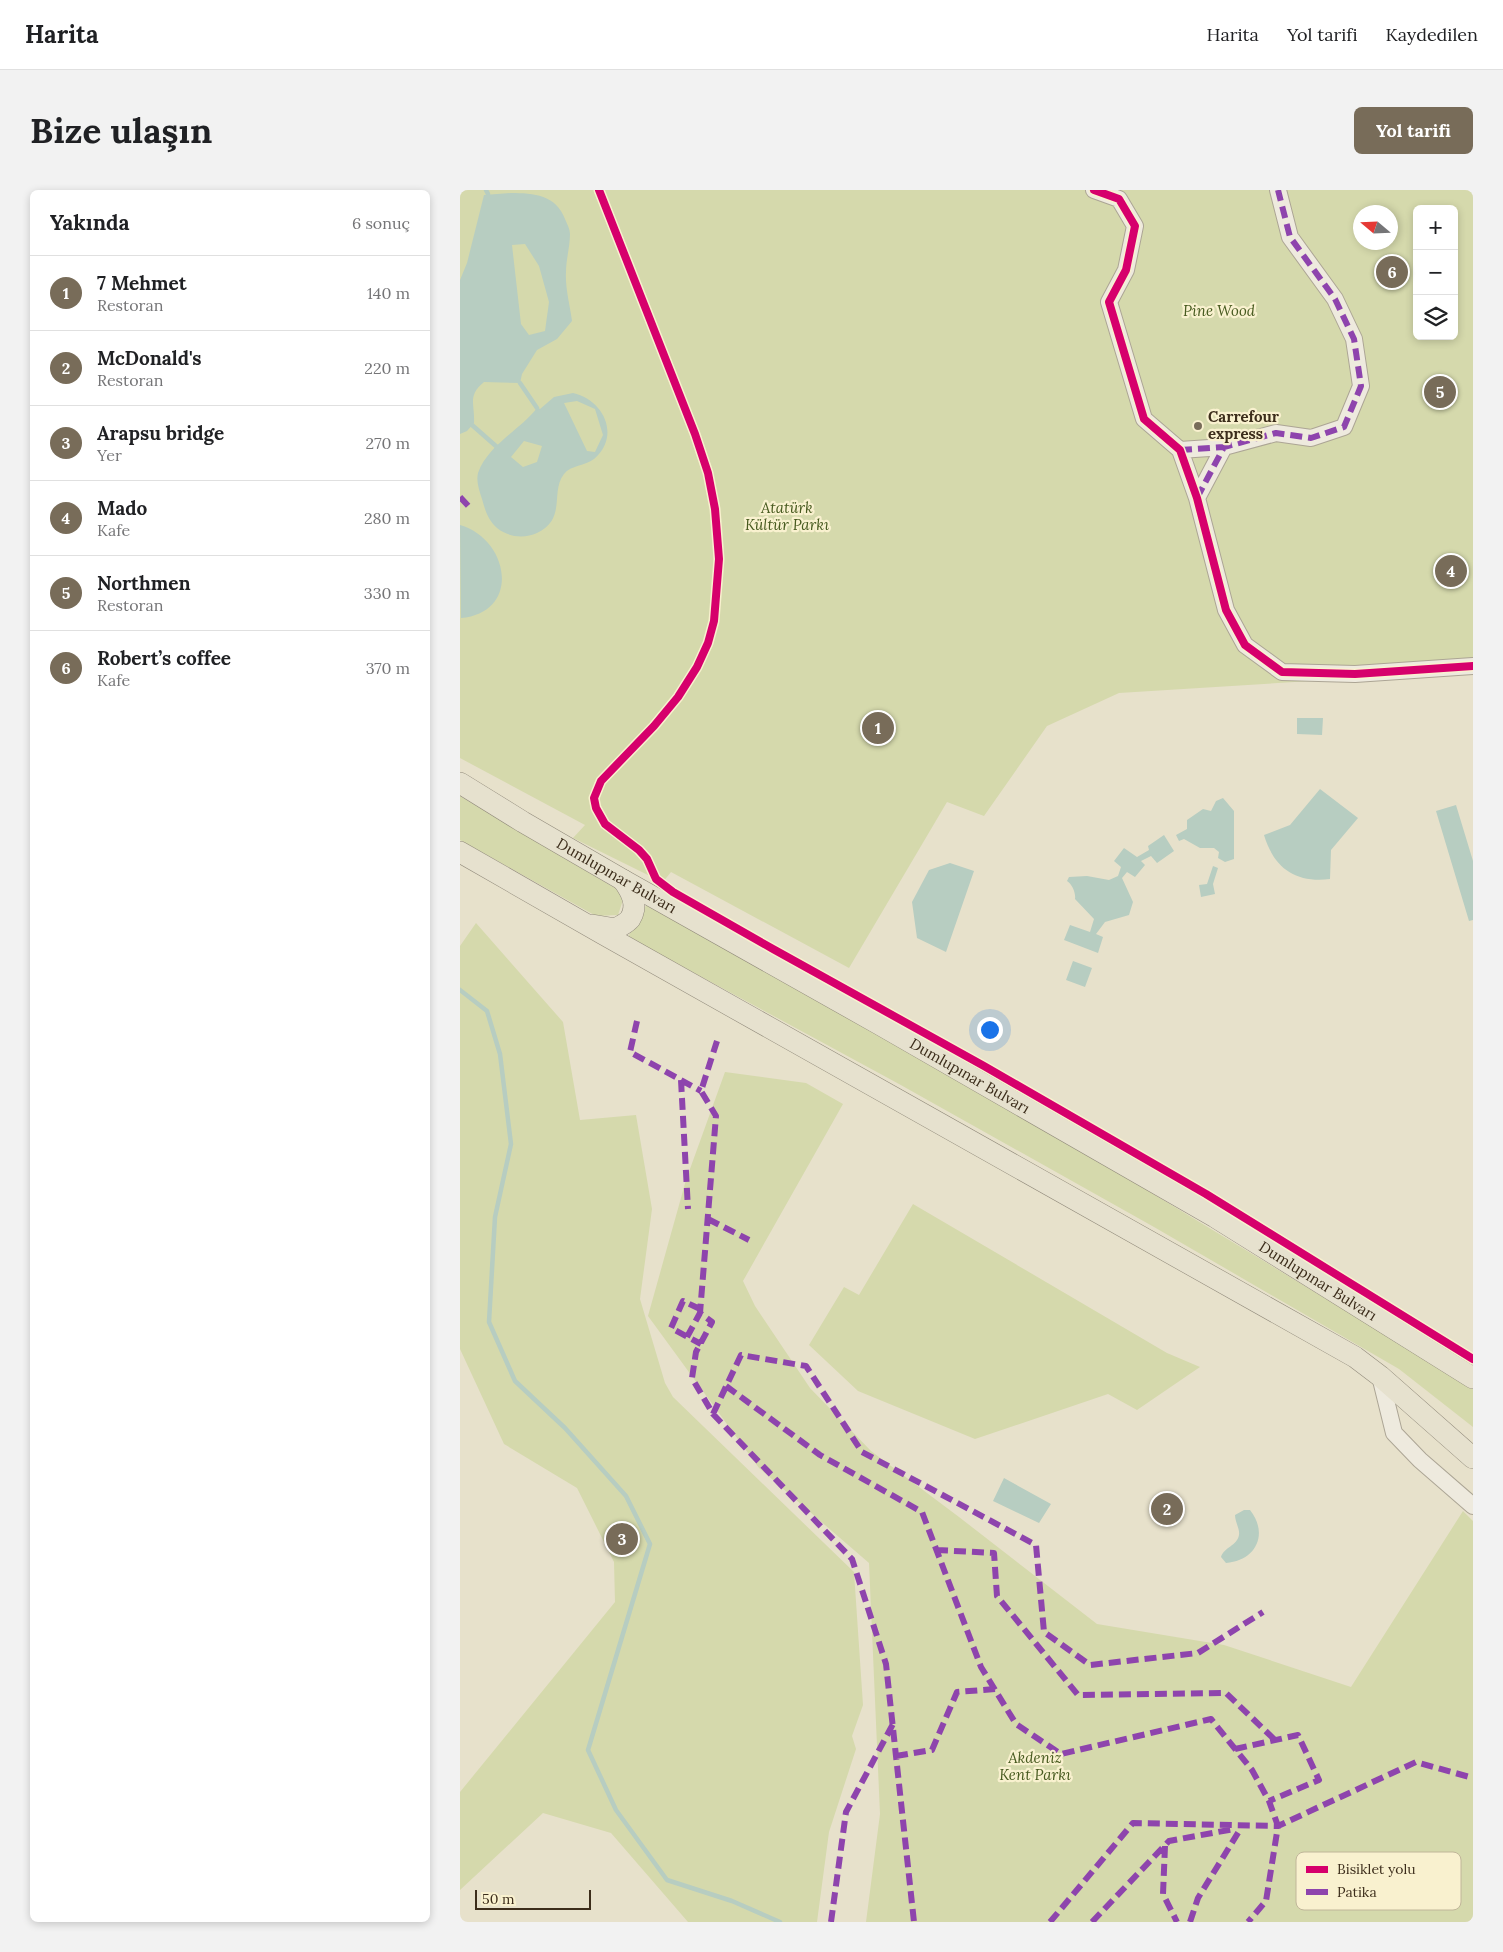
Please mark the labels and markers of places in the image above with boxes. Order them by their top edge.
pin: 6 [1376,253,1408,291]
pin: 5 [1424,373,1456,411]
place label: Carrefour express [1208,407,1280,443]
marker: Carrefour express [1192,420,1204,432]
pin: 4 [1435,552,1467,590]
pin: 1 [862,709,894,747]
pin: 2 [1151,1490,1183,1528]
pin: 3 [606,1520,638,1558]

